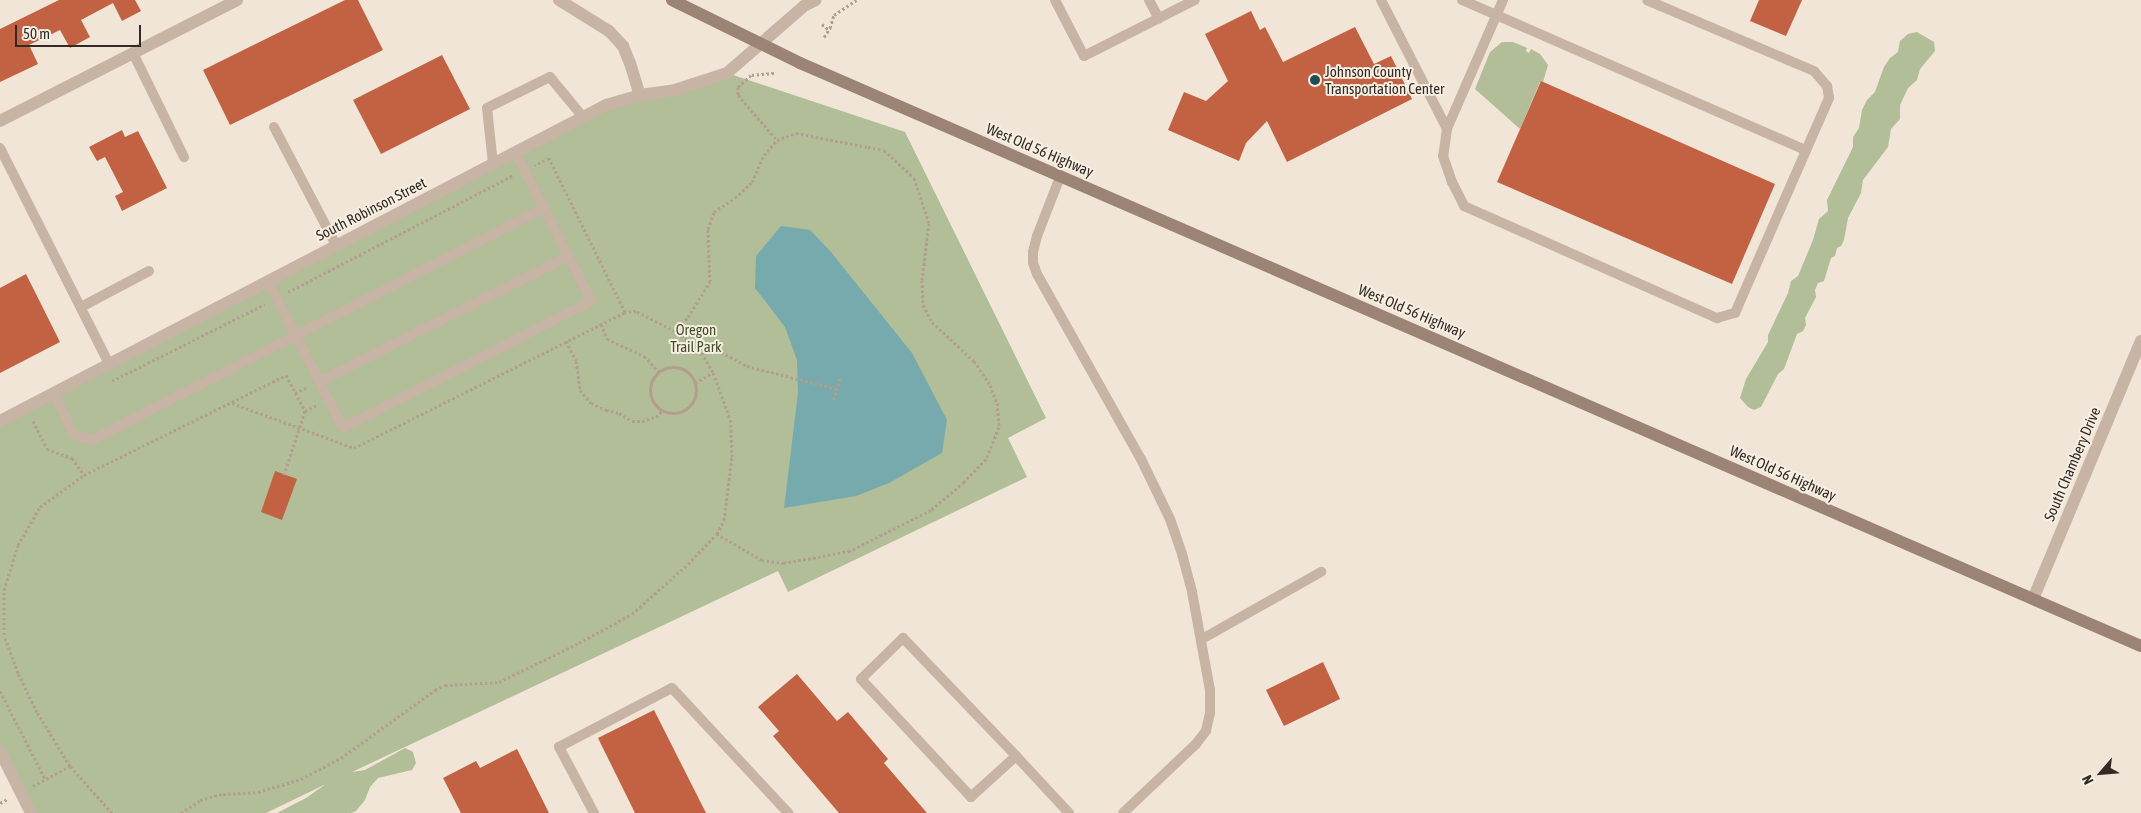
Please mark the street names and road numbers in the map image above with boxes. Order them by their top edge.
street label: West Old 56 Highway [984,119,1096,181]
street label: South Robinson Street [313,173,429,245]
street label: West Old 56 Highway [1356,280,1468,342]
street label: South Chambery Drive [2040,404,2104,524]
street label: West Old 56 Highway [1727,441,1839,505]

